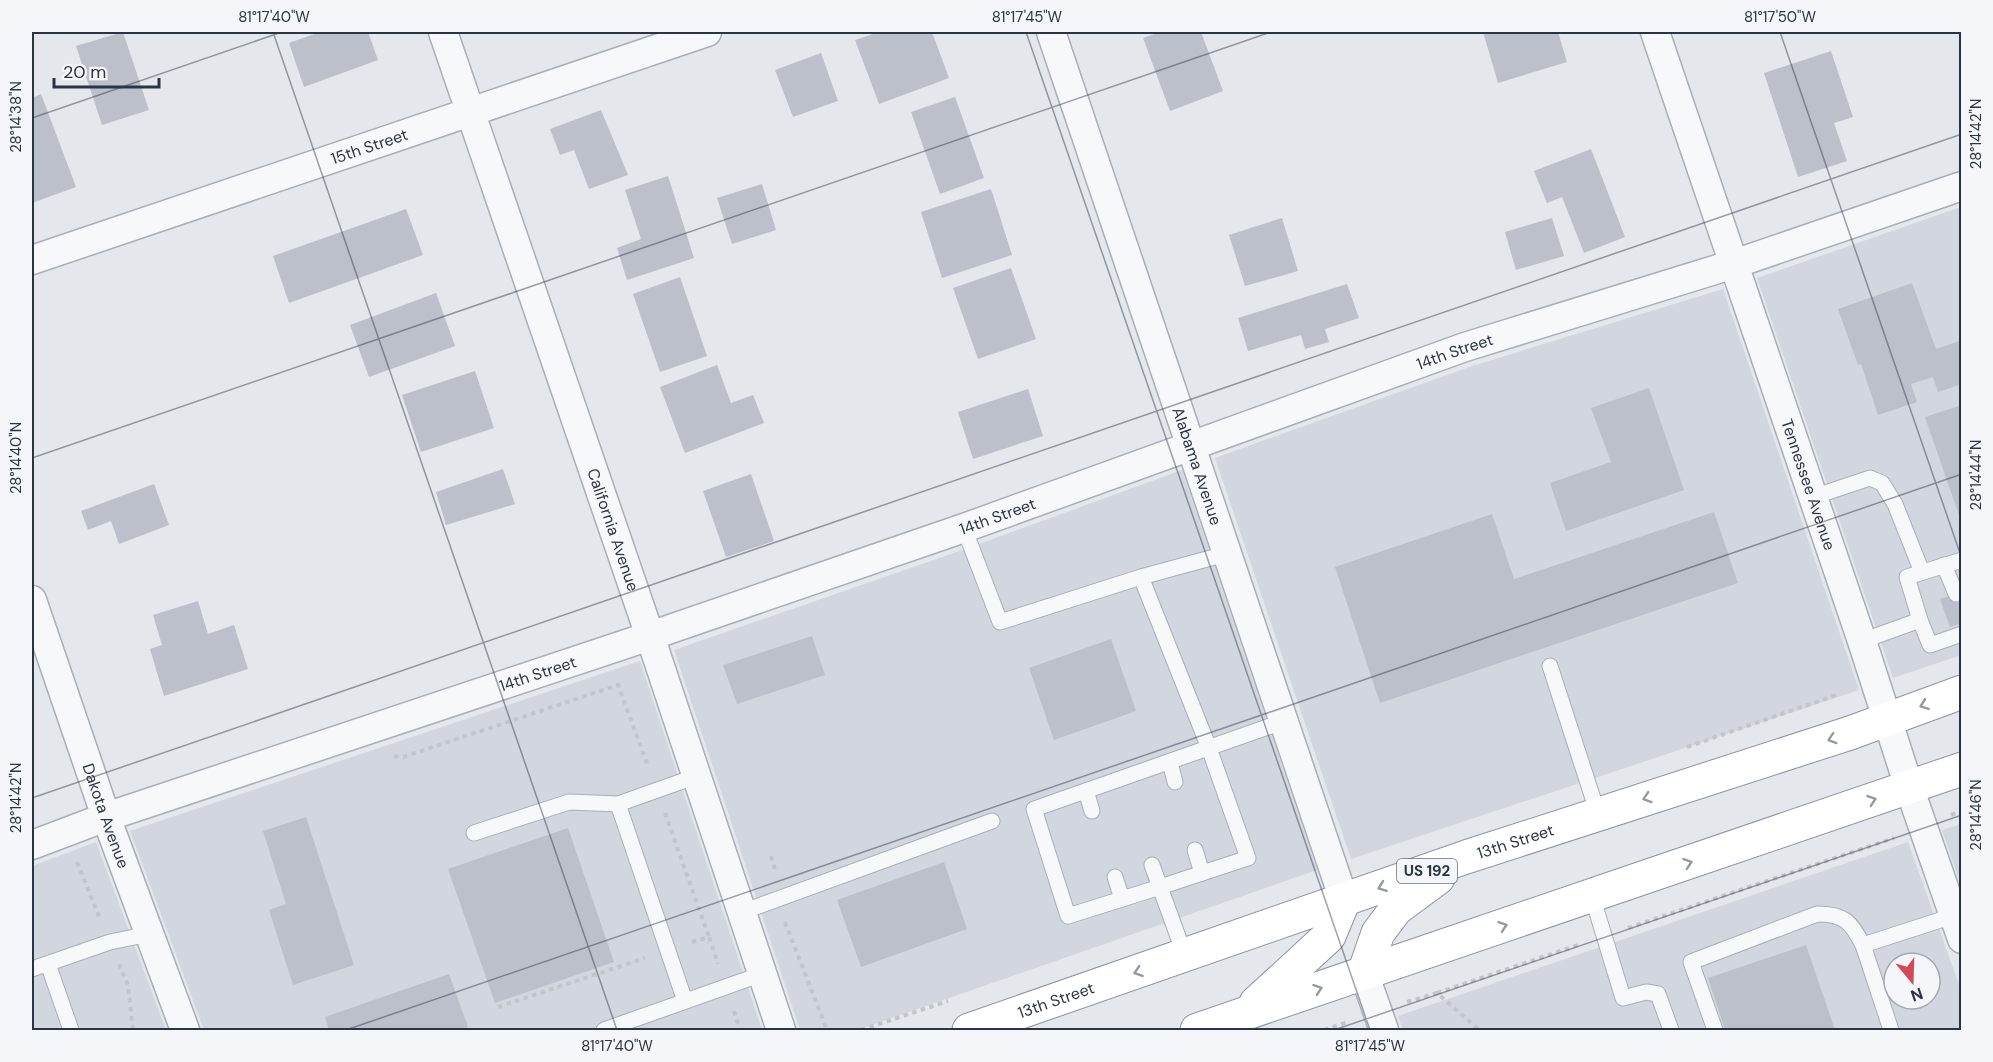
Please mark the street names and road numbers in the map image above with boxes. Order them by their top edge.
street label: 15th Street [328,124,411,169]
street label: 14th Street [1414,329,1496,375]
street label: Alabama Avenue [1167,404,1227,528]
street label: Tennessee Avenue [1776,416,1840,553]
street label: California Avenue [582,466,644,594]
street label: 14th Street [957,493,1039,540]
street label: 14th Street [497,651,579,696]
street label: Dakota Avenue [77,760,134,871]
street label: 13th Street [1474,819,1557,864]
road number: US 192 [1397,859,1457,883]
street label: 13th Street [1015,977,1097,1023]

